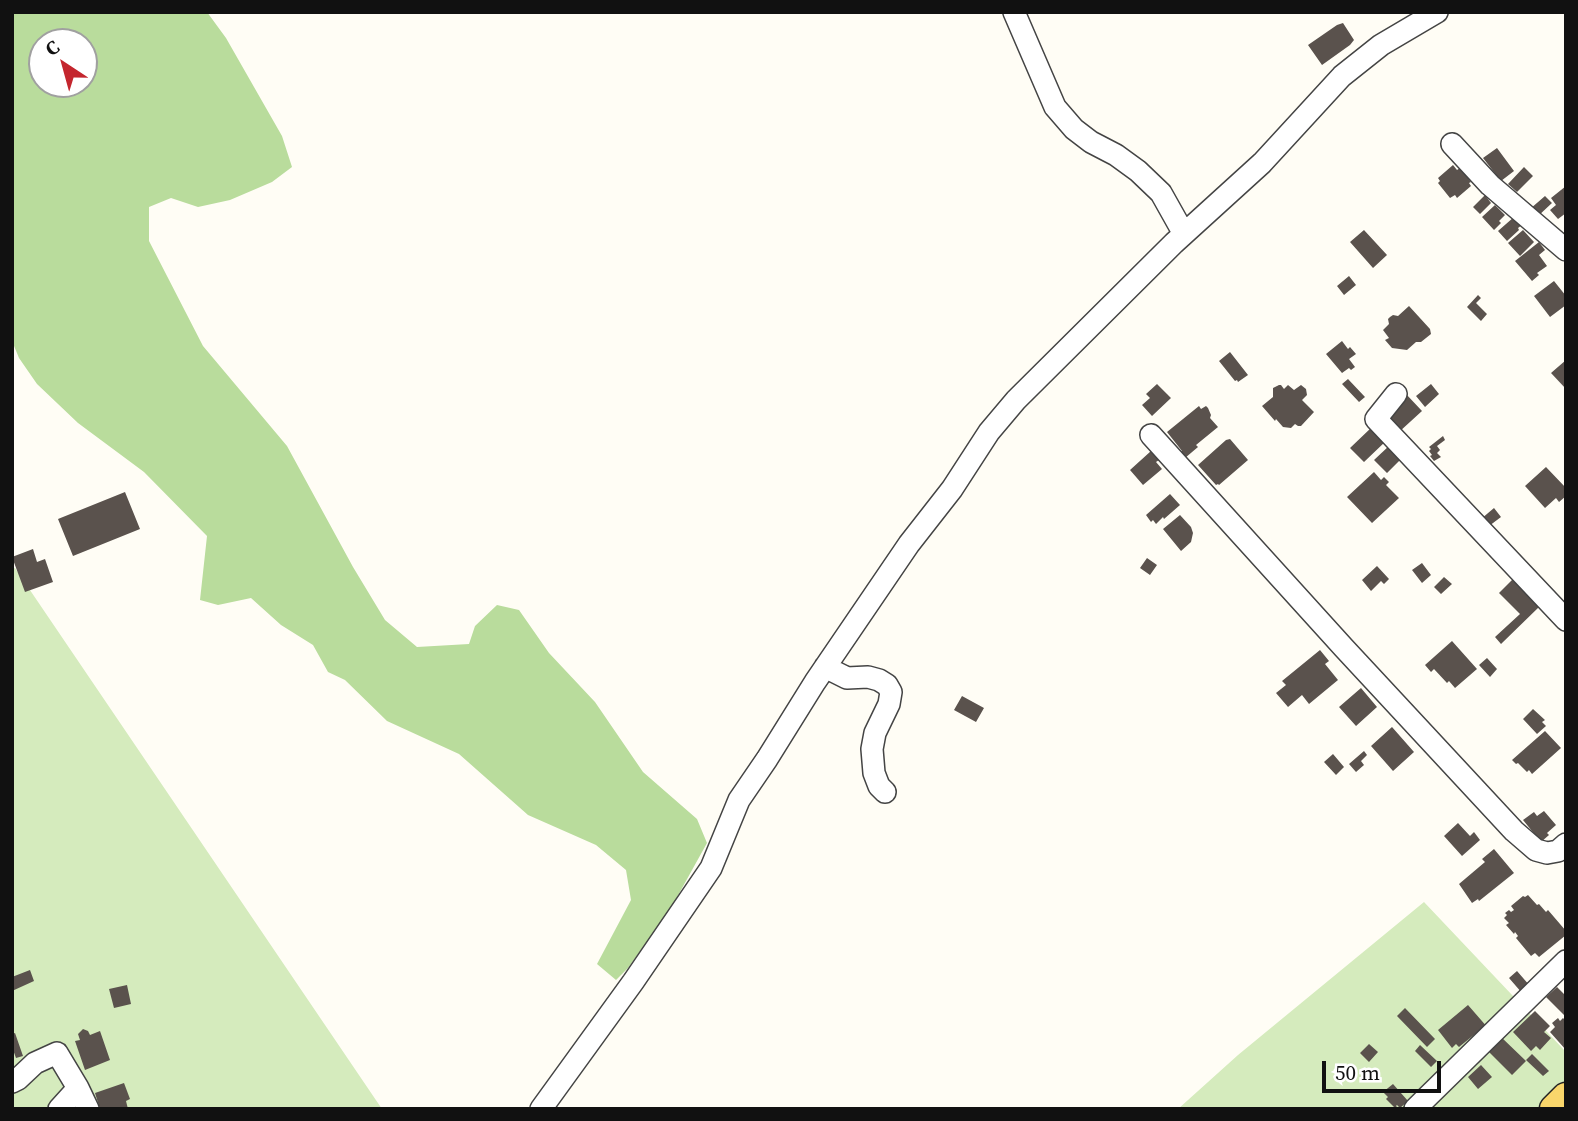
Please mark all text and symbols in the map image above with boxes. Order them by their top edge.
north arrow [28,28,98,98]
text: С [39,34,64,62]
scale bar [1326,1048,1445,1092]
text: 50 m [1335,1058,1380,1087]

